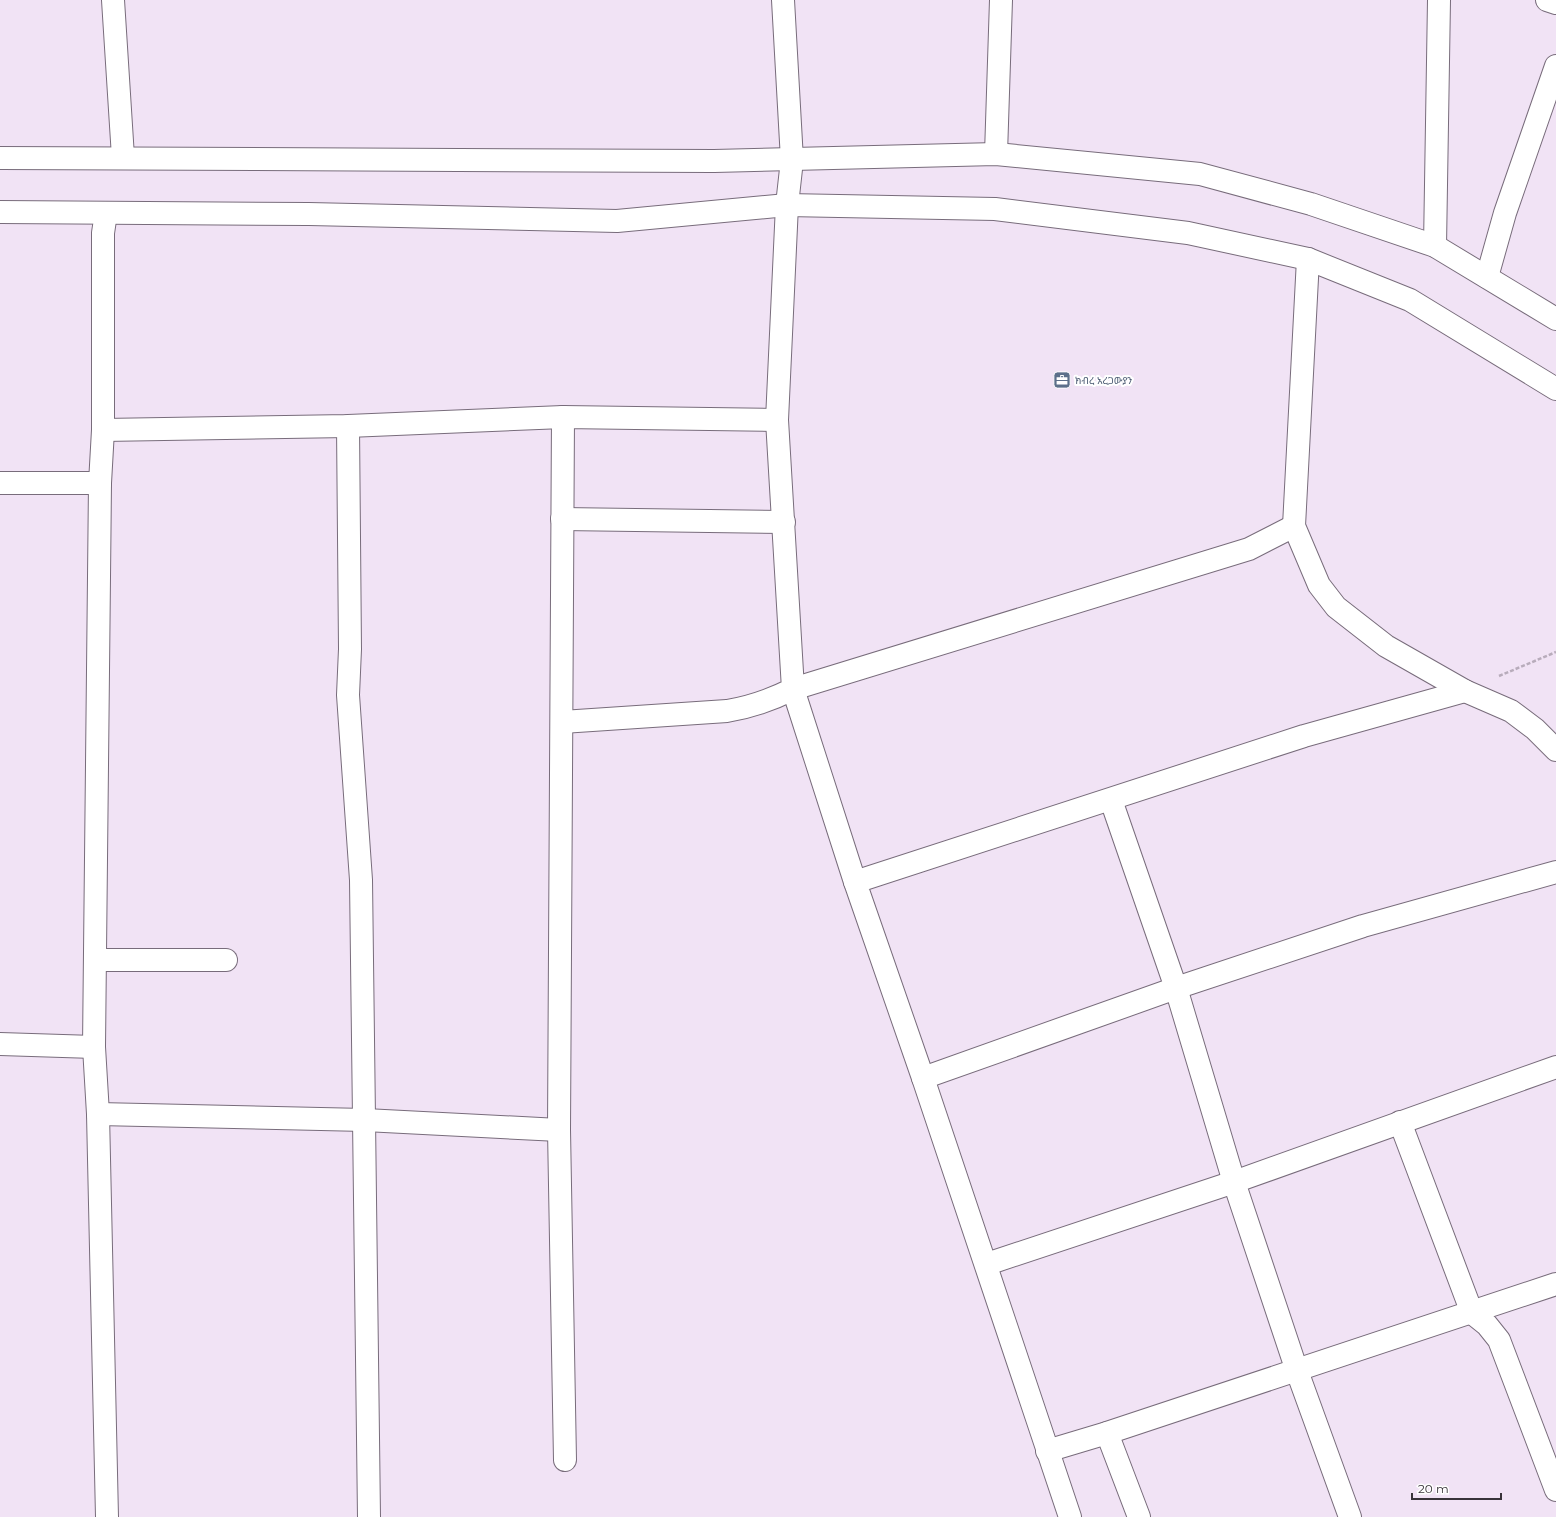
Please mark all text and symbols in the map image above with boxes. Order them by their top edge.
office icon: ክብረ አረጋውያን [1052,370,1072,390]
place label: ክብረ አረጋውያን [1075,374,1132,387]
scale bar [1412,1475,1501,1501]
text: 20 m [1418,1481,1449,1496]

